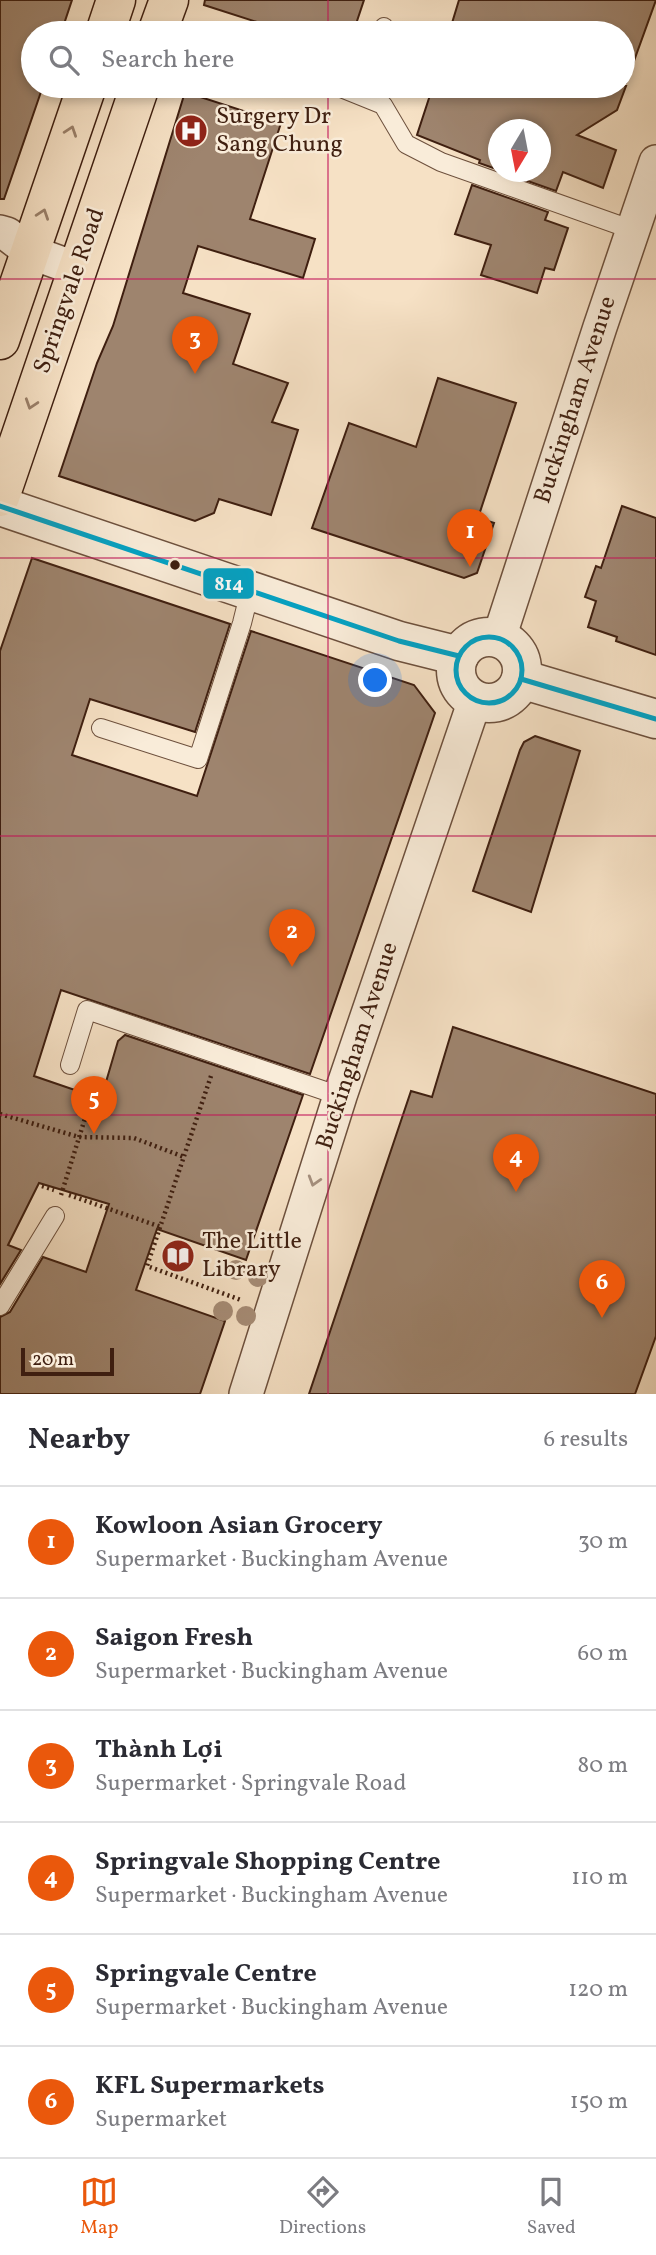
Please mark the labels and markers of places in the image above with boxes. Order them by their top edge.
place label: Surgery Dr Sang Chung [216,100,343,162]
hospital icon: Surgery Dr Sang Chung [172,112,210,150]
pin: 3 [172,316,218,374]
pin: 1 [447,509,493,567]
unlabelled marker [168,558,182,572]
pin: 2 [269,909,315,967]
pin: 5 [71,1076,117,1134]
pin: 4 [493,1134,539,1192]
place label: The Little Library [202,1225,302,1287]
library icon: The Little Library [159,1237,197,1275]
pin: 6 [579,1260,625,1318]

